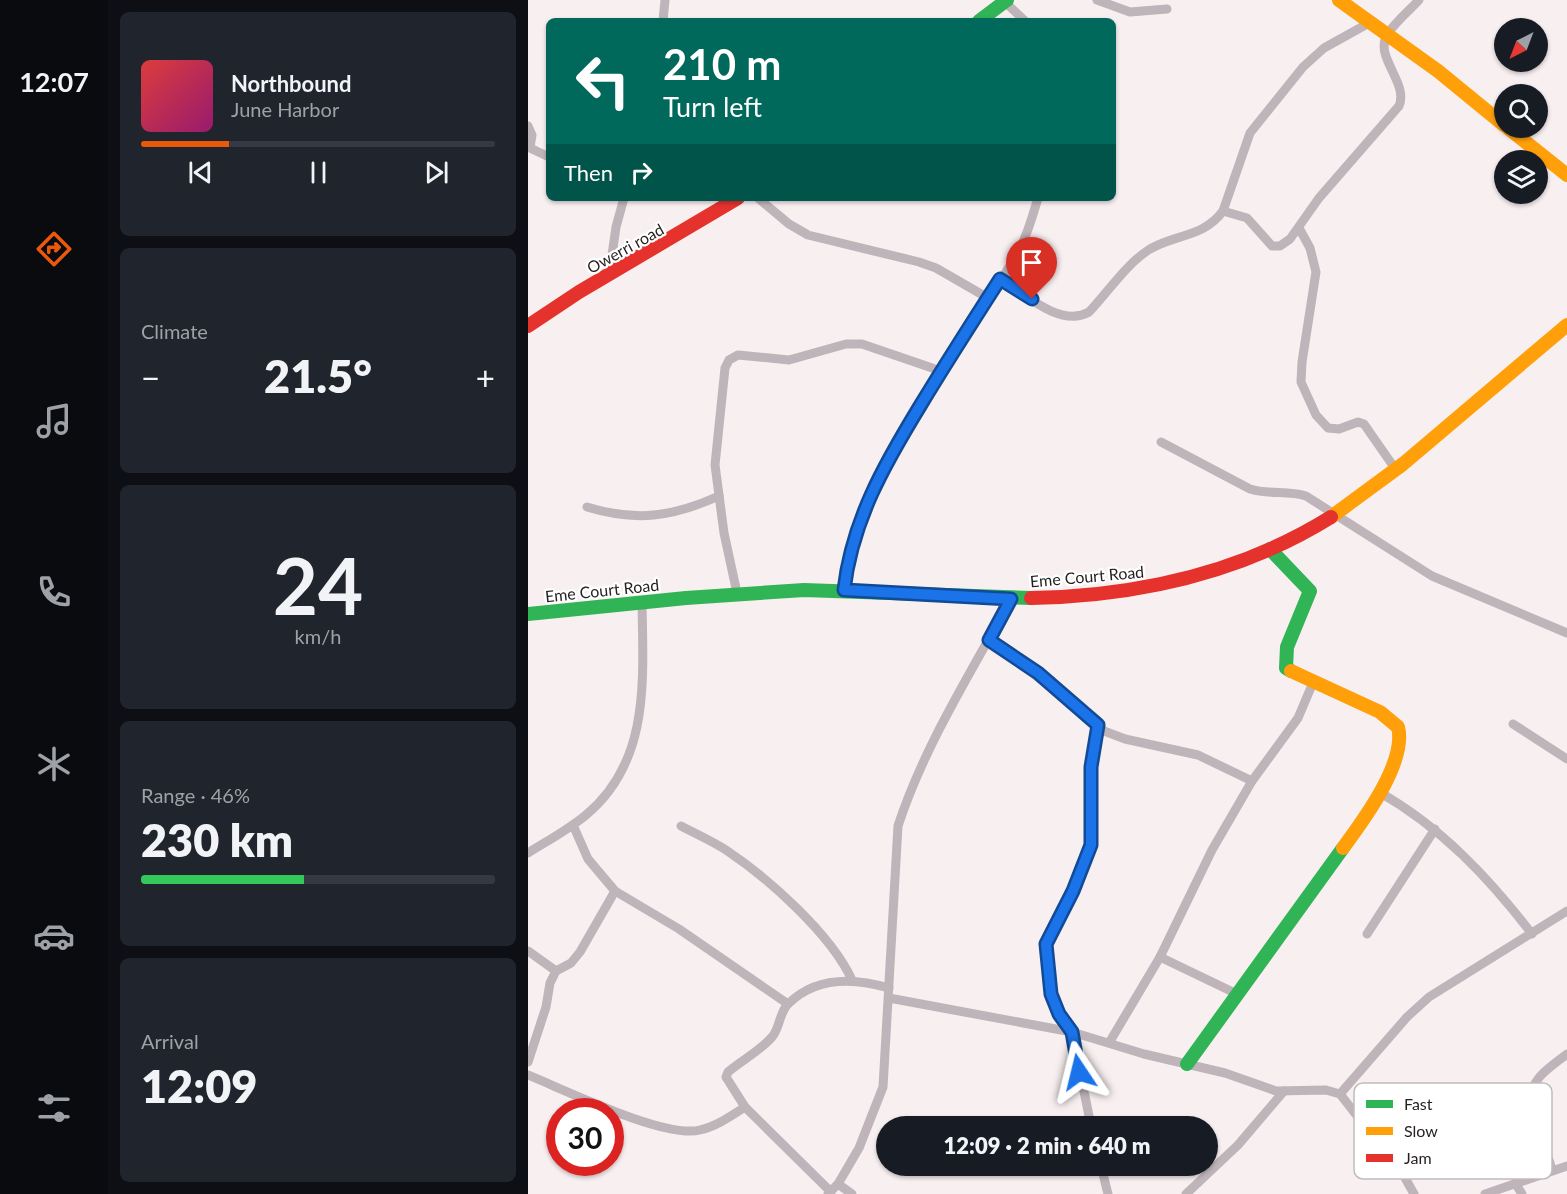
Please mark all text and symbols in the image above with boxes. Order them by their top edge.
north arrow [1494,18,1548,72]
map controls [1494,18,1548,204]
text: 210 m [663,39,781,89]
icon: left [564,42,642,120]
text: 12:07 [19,65,89,98]
text: Northbound [231,70,351,97]
button: search [1494,84,1548,138]
text: Turn left [663,90,762,123]
text: June Harbor [231,97,339,121]
button: layers [1494,150,1548,204]
icon: previous [184,156,217,189]
icon: pause [302,156,335,189]
icon: next [420,156,453,189]
icon: right [625,156,658,189]
text: Then [564,159,613,186]
street label: Owerri road [583,219,667,277]
icon: directions [33,228,75,270]
pin [1006,237,1057,299]
icon: arrive [1015,246,1048,279]
text: Climate [141,319,208,343]
text: 21.5° [264,349,372,403]
text: − [141,357,160,397]
text: + [476,357,495,397]
icon: music [33,400,75,442]
text: 24 [273,538,363,632]
street label: Eme Court Road [1029,562,1145,590]
icon: phone [33,571,75,613]
street label: Eme Court Road [544,575,660,605]
text: km/h [295,624,341,648]
icon: climate [33,743,75,785]
text: Range · 46% [141,783,250,807]
text: 230 km [141,813,293,867]
icon: car [33,915,75,957]
text: Arrival [141,1029,199,1053]
position arrow [1047,1040,1111,1104]
text: 12:09 [141,1059,257,1113]
legend [1354,1083,1552,1179]
icon: filters [33,1087,75,1129]
text: Fast [1404,1094,1433,1113]
speed limit sign: 30 [546,1098,624,1176]
text: Slow [1404,1121,1438,1140]
text: 12:09 · 2 min · 640 m [944,1132,1150,1159]
text: Jam [1404,1148,1432,1167]

